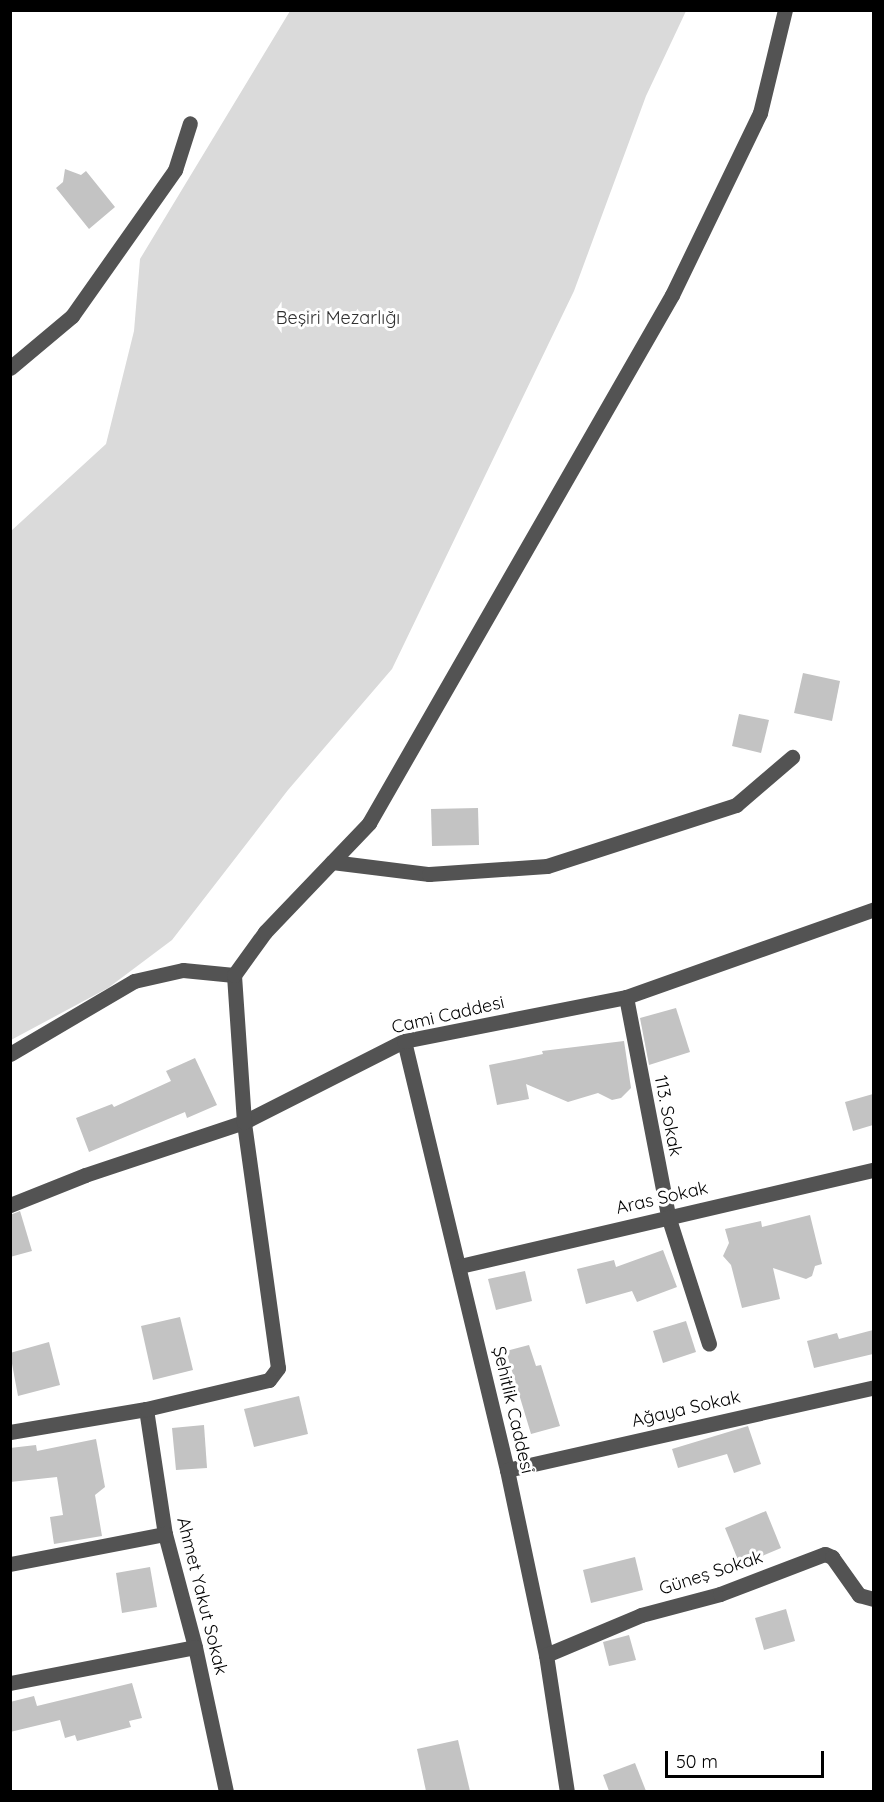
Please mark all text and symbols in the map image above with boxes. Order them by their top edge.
park label: Beşiri Mezarlığı [276,307,400,329]
street label: Cami Caddesi [390,992,506,1038]
street label: 113. Sokak [650,1074,686,1158]
street label: Aras Sokak [614,1177,710,1219]
street label: Şehitlik Caddesi [488,1344,538,1476]
street label: Ağaya Sokak [630,1386,742,1432]
street label: Ahmet Yakut Sokak [172,1515,232,1677]
street label: Güneş Sokak [656,1546,766,1600]
scale bar [668,1739,827,1777]
text: 50 m [676,1750,718,1773]

